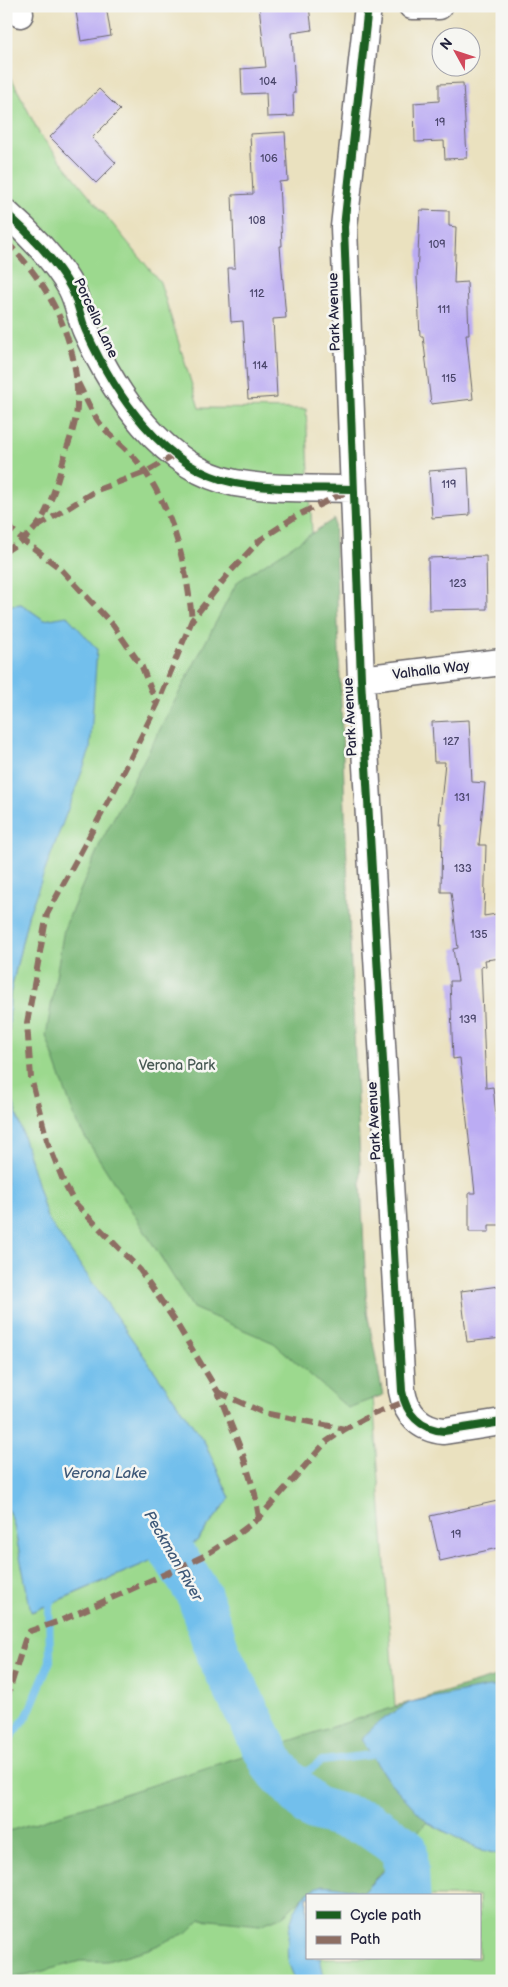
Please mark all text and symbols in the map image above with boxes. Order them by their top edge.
north arrow [430,28,480,78]
text: N [437,34,456,53]
house number: 104 [259,75,277,88]
house number: 19 [435,116,445,129]
house number: 106 [260,152,278,165]
house number: 108 [248,214,266,227]
house number: 109 [428,238,446,251]
street label: Park Avenue [324,272,344,352]
street label: Porcello Lane [70,275,122,361]
house number: 112 [249,287,265,300]
house number: 111 [438,303,450,316]
house number: 114 [252,359,268,372]
house number: 115 [442,372,456,385]
house number: 119 [442,478,456,491]
house number: 123 [449,577,467,590]
street label: Valhalla Way [391,657,471,683]
street label: Park Avenue [339,677,361,757]
house number: 127 [443,735,460,748]
house number: 131 [454,791,470,804]
house number: 133 [454,862,472,875]
house number: 135 [470,928,488,941]
house number: 139 [459,1013,477,1026]
park label: Verona Park [139,1057,215,1074]
street label: Park Avenue [363,1081,385,1161]
water label: Verona Lake [63,1464,147,1483]
water label: Peckman River [139,1507,207,1606]
house number: 19 [451,1528,461,1541]
legend [306,1894,480,1960]
text: Cycle path [350,1906,421,1925]
text: Path [350,1930,380,1949]

